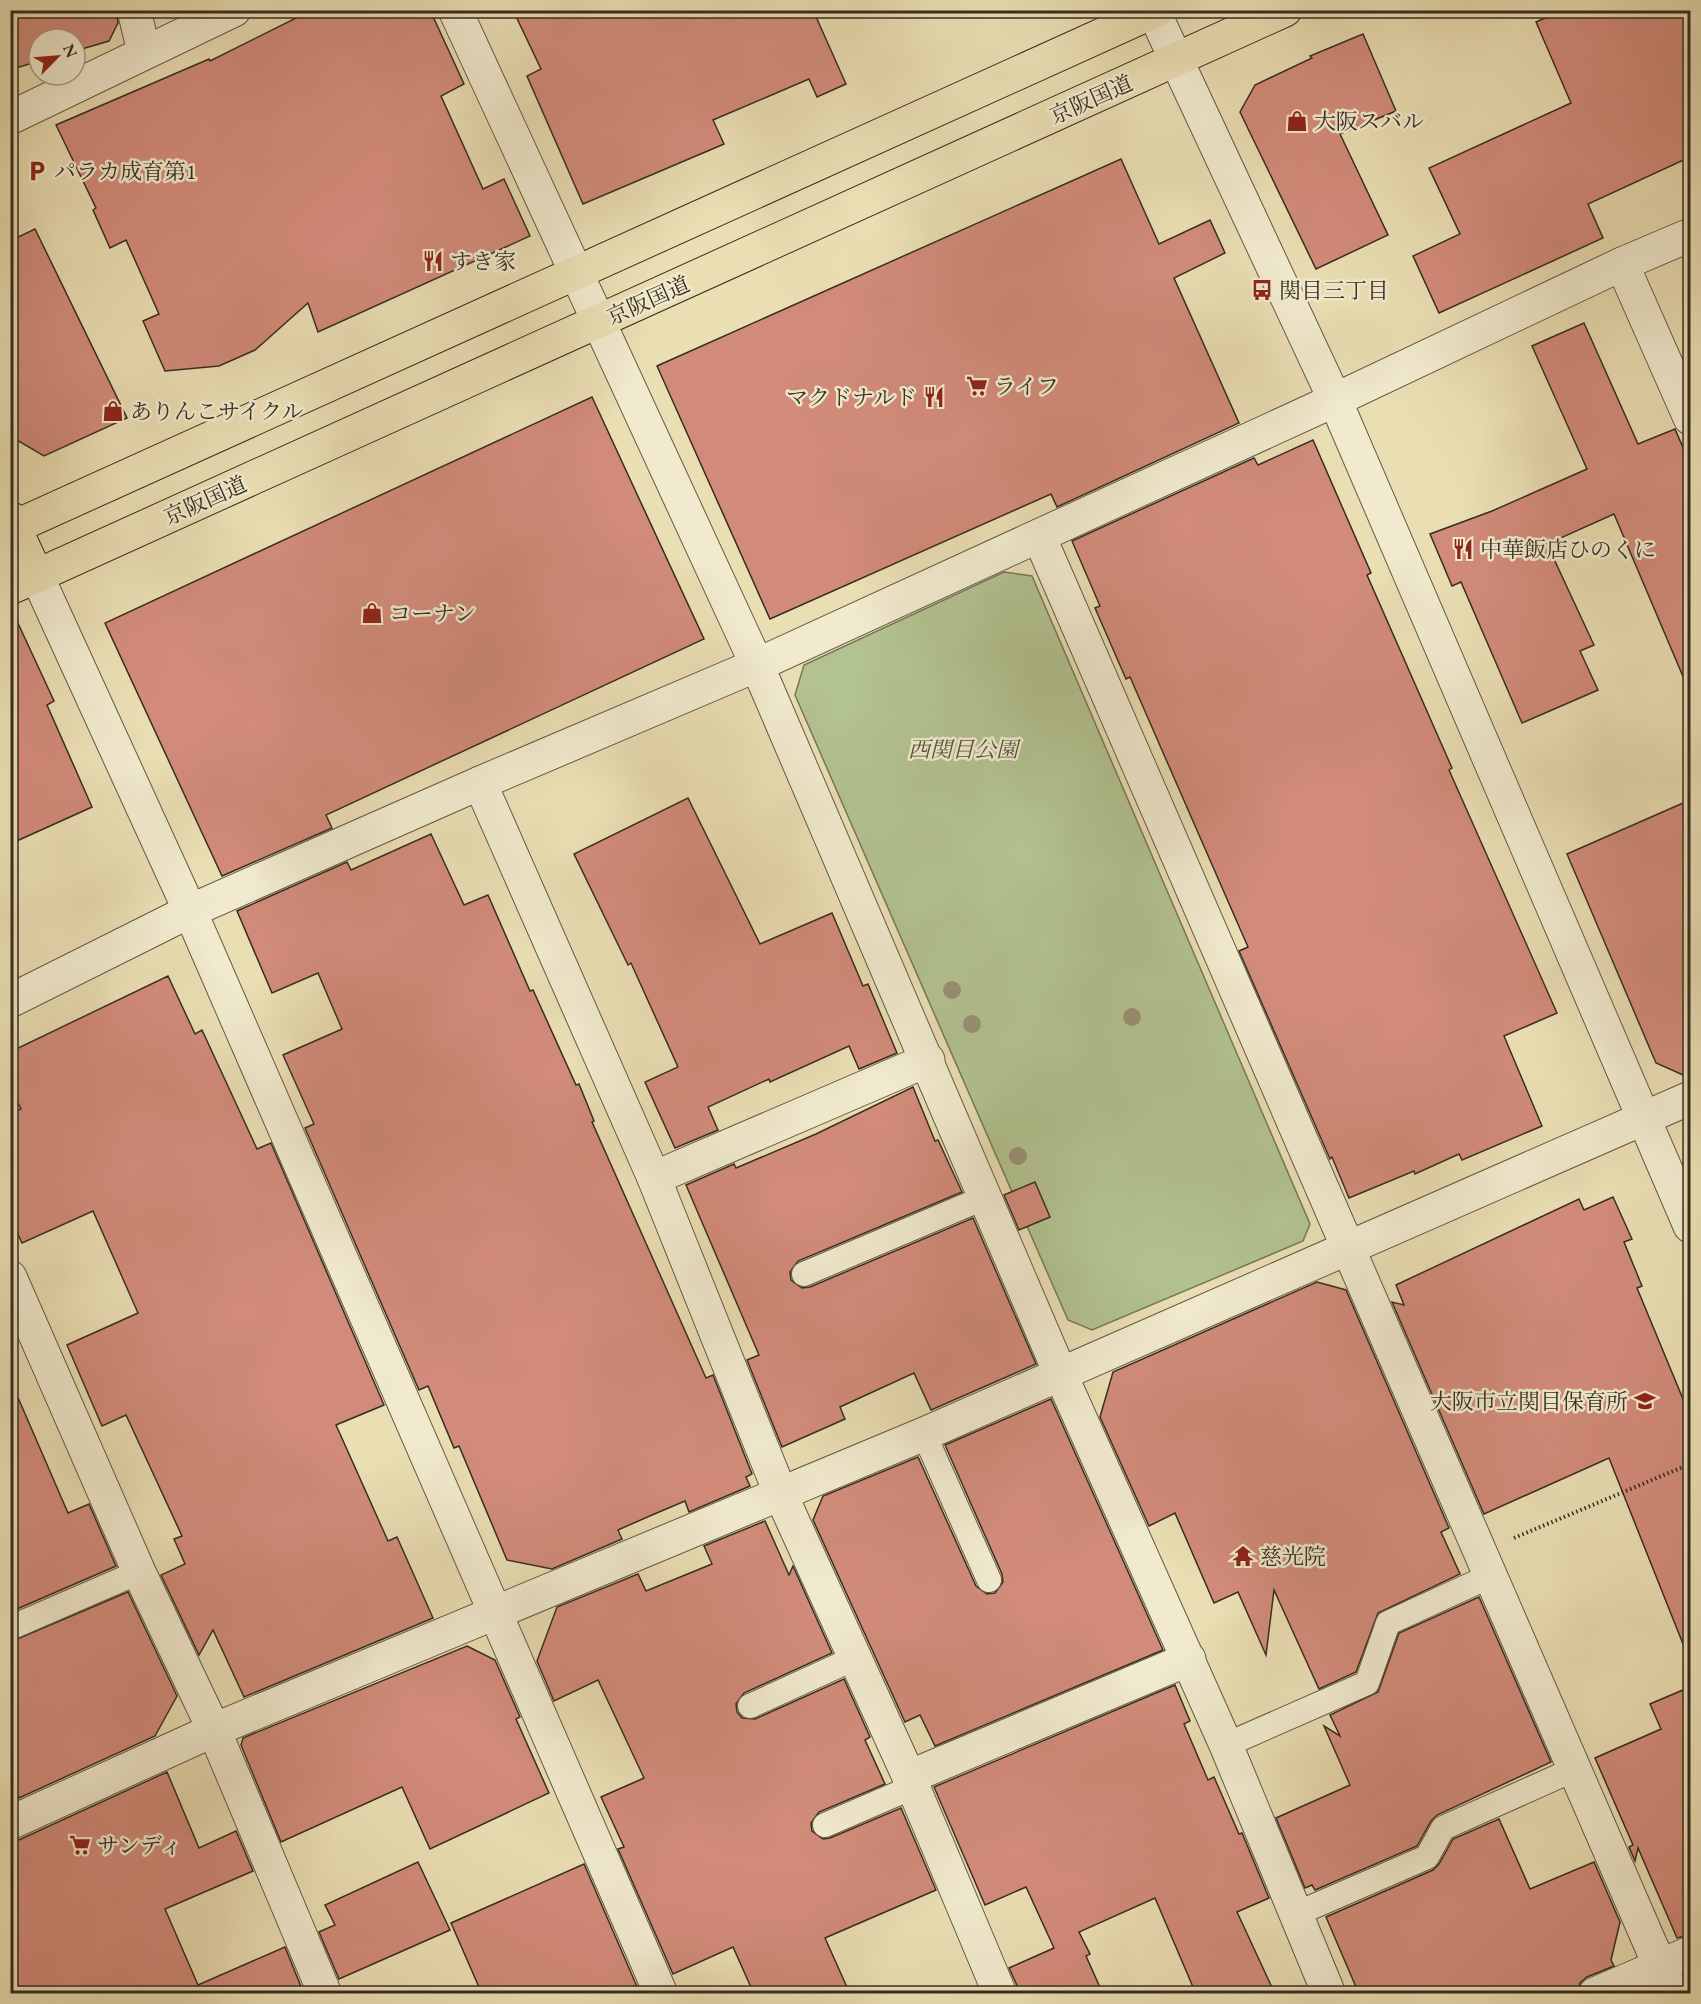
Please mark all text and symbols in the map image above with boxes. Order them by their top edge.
north arrow [27,27,87,87]
text: N [58,41,82,61]
street label: 京阪国道 [1045,68,1137,131]
place label: 大阪スバル [1314,107,1424,136]
shop icon: 大阪スバル [1285,109,1309,133]
place label: パラカ成育第1 [54,157,197,186]
parking icon: パラカ成育第1 [25,159,49,183]
place label: すき家 [450,247,516,276]
restaurant icon: すき家 [421,249,445,273]
street label: 京阪国道 [602,269,694,332]
place label: 関目三丁目 [1279,276,1389,305]
bus stop icon: 関目三丁目 [1250,278,1274,302]
place label: ライフ [994,372,1059,401]
supermarket icon: ライフ [965,374,989,398]
place label: マクドナルド [786,383,917,412]
restaurant icon: マクドナルド [922,385,946,409]
place label: ありんこサイクル [130,397,303,426]
shop icon: ありんこサイクル [101,399,125,423]
street label: 京阪国道 [159,469,251,532]
place label: 中華飯店ひのくに [1480,535,1656,564]
restaurant icon: 中華飯店ひのくに [1451,537,1475,561]
place label: コーナン [389,599,476,628]
shop icon: コーナン [360,601,384,625]
park label: 西関目公園 [908,735,1021,764]
place label: 大阪市立関目保育所 [1430,1387,1628,1416]
school or university icon: 大阪市立関目保育所 [1633,1389,1657,1413]
place label: 慈光院 [1260,1542,1326,1571]
temple icon: 慈光院 [1231,1544,1255,1568]
place label: サンディ [97,1831,182,1860]
supermarket icon: サンディ [68,1833,92,1857]

